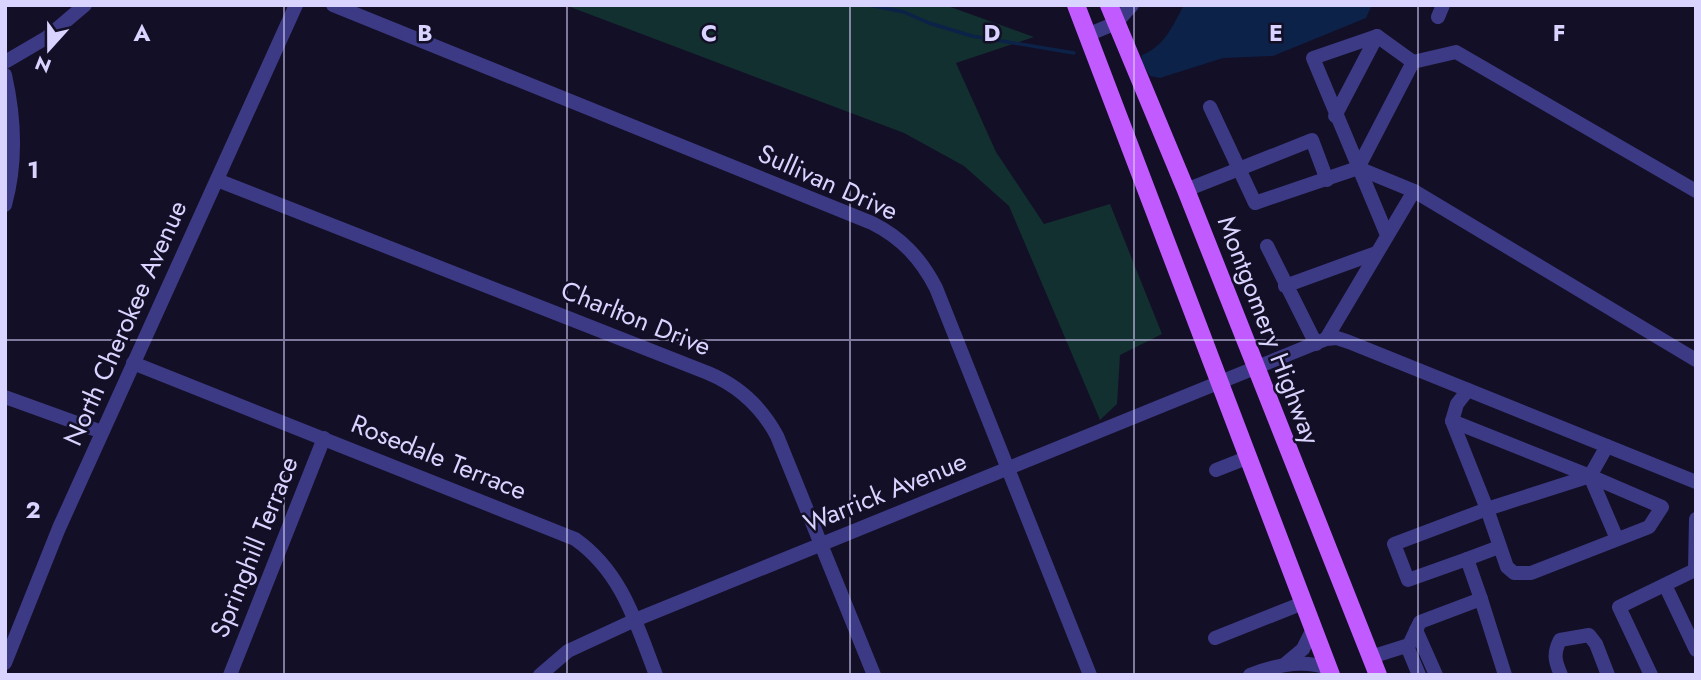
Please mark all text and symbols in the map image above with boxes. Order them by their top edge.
north arrow [14,14,84,84]
text: A [133,16,151,50]
text: B [417,16,433,50]
text: C [701,16,717,50]
text: D [984,16,1001,50]
text: E [1269,16,1283,50]
text: F [1553,16,1565,50]
text: N [31,49,55,80]
street label: Sullivan Drive [752,134,904,230]
text: 1 [27,153,39,187]
street label: North Cherokee Avenue [54,194,196,452]
street label: Montgomery Highway [1208,210,1330,450]
street label: Charlton Drive [555,271,717,365]
street label: Rosedale Terrace [346,405,532,509]
street label: Warrick Avenue [798,442,972,542]
street label: Springhill Terrace [200,451,308,643]
text: 2 [25,493,41,527]

